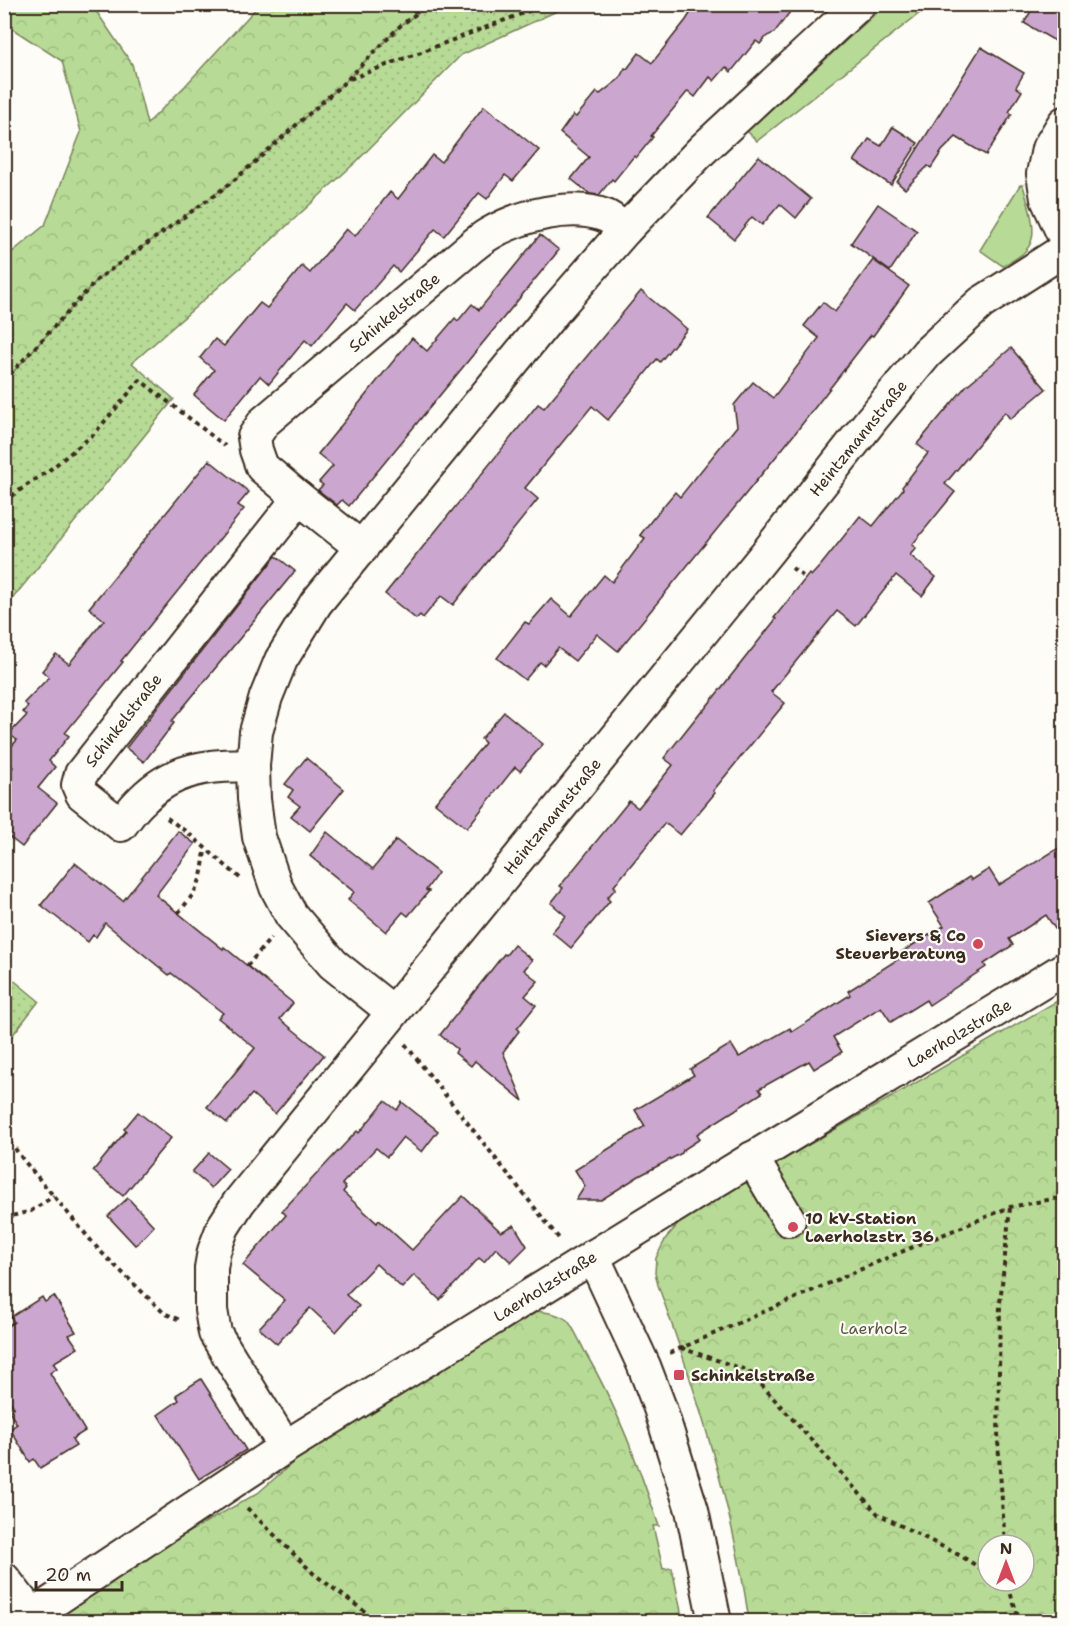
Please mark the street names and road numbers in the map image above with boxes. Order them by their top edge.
street label: Schinkelstraße [344,268,444,357]
street label: Heintzmannstraße [805,376,912,501]
street label: Schinkelstraße [80,669,166,771]
street label: Heintzmannstraße [499,754,606,879]
street label: Laerholzstraße [903,994,1015,1073]
street label: Laerholzstraße [490,1246,601,1327]

